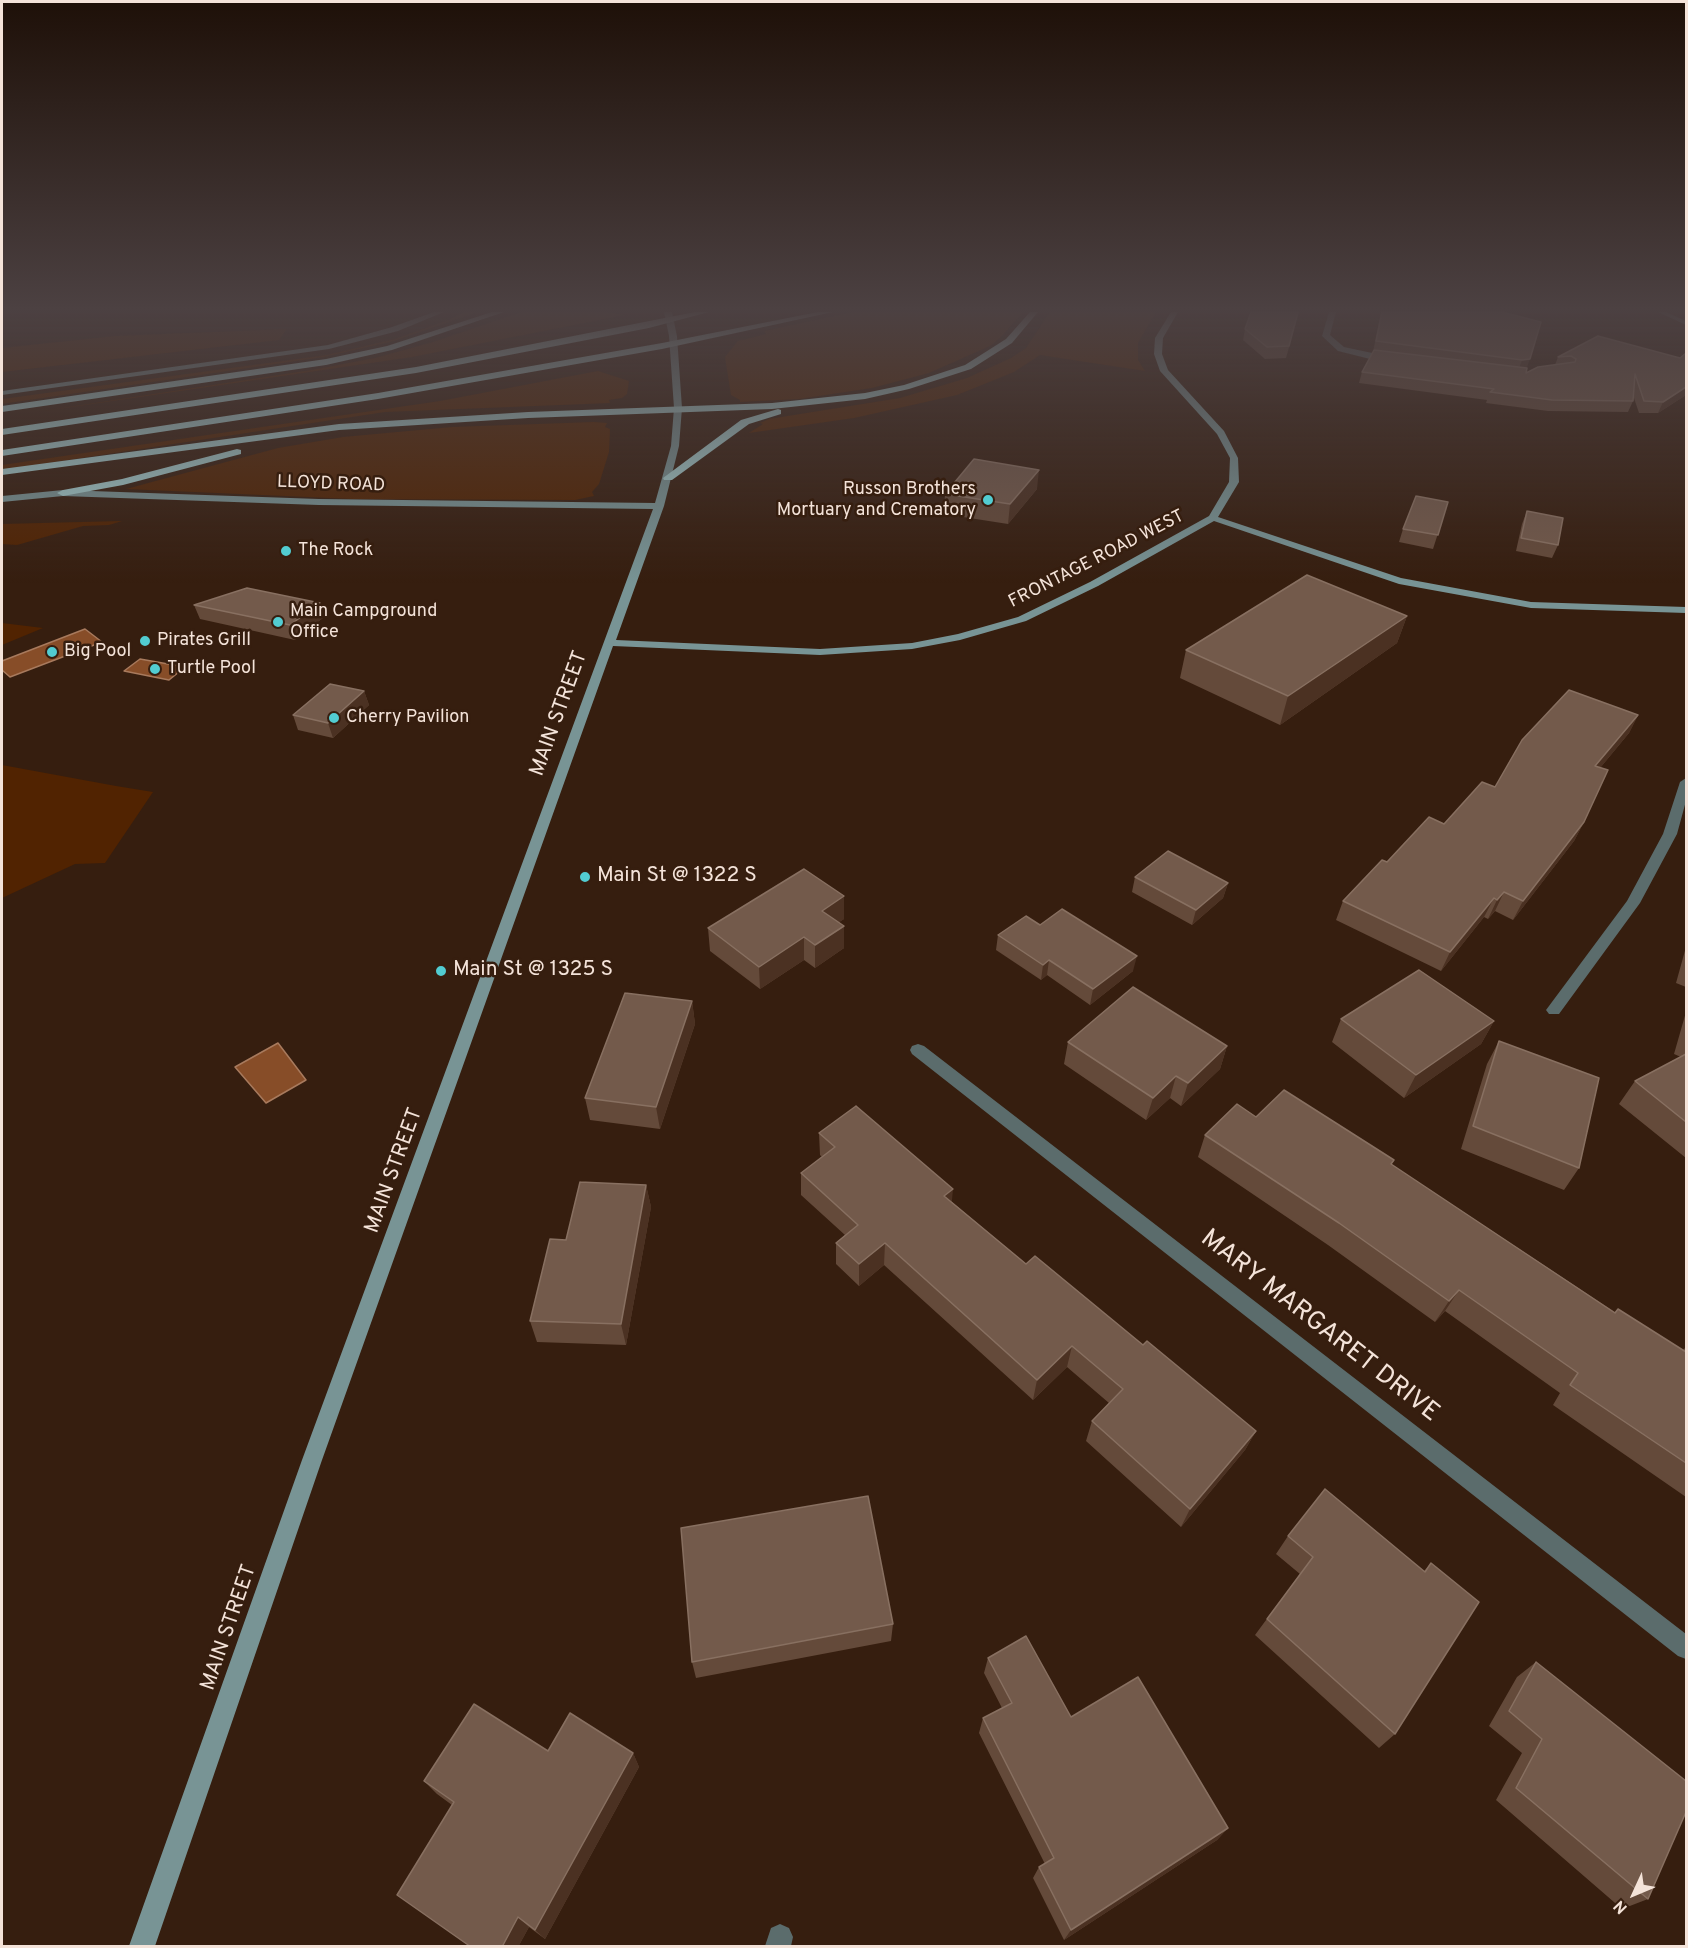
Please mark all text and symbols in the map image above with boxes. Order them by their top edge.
street label: LLOYD ROAD [276,472,386,498]
place label: Russon Brothers Mortuary and Crematory [777,479,976,522]
marker: Russon Brothers Mortuary and Crematory [981,493,995,507]
street label: FRONTAGE ROAD WEST [1006,506,1188,614]
place label: The Rock [298,540,373,562]
marker: The Rock [279,544,293,558]
place label: Main Campground Office [290,601,437,644]
marker: Main Campground Office [271,615,285,629]
place label: Pirates Grill [157,630,251,652]
marker: Pirates Grill [138,634,152,648]
place label: Big Pool [64,641,131,663]
marker: Big Pool [45,645,59,659]
street label: MAIN STREET [526,648,594,780]
place label: Turtle Pool [167,658,256,680]
marker: Turtle Pool [148,662,162,676]
place label: Cherry Pavilion [346,707,469,729]
marker: Cherry Pavilion [327,711,341,725]
place label: Main St @ 1322 S [597,864,757,890]
marker: Main St @ 1322 S [578,870,592,884]
place label: Main St @ 1325 S [453,958,613,984]
marker: Main St @ 1325 S [434,964,448,978]
street label: MAIN STREET [361,1105,429,1237]
street label: MARY MARGARET DRIVE [1193,1224,1445,1430]
street label: MAIN STREET [197,1562,263,1694]
north arrow [1604,1864,1664,1924]
text: N [1610,1895,1632,1918]

